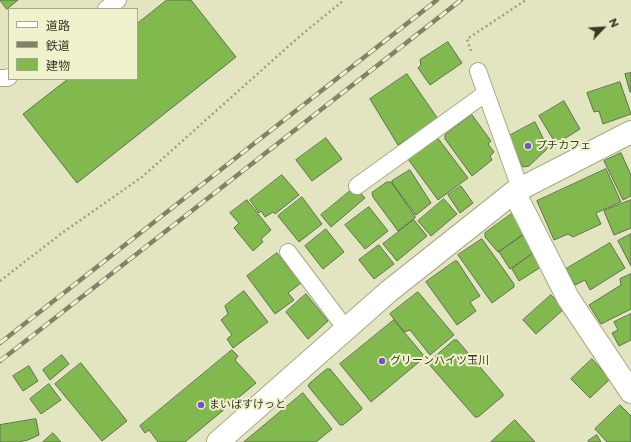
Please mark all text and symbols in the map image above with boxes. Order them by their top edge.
legend [8,8,138,80]
north arrow [583,8,623,48]
text: N [606,16,622,30]
text: 道路 [46,18,70,33]
text: 鉄道 [46,38,70,53]
text: 建物 [46,58,70,73]
place label: プチカフェ [536,139,591,153]
marker: プチカフェ [523,141,533,151]
place label: グリーンハイツ玉川 [390,354,489,368]
marker: グリーンハイツ玉川 [377,356,387,366]
place label: まいばすけっと [209,398,286,412]
marker: まいばすけっと [196,400,206,410]

